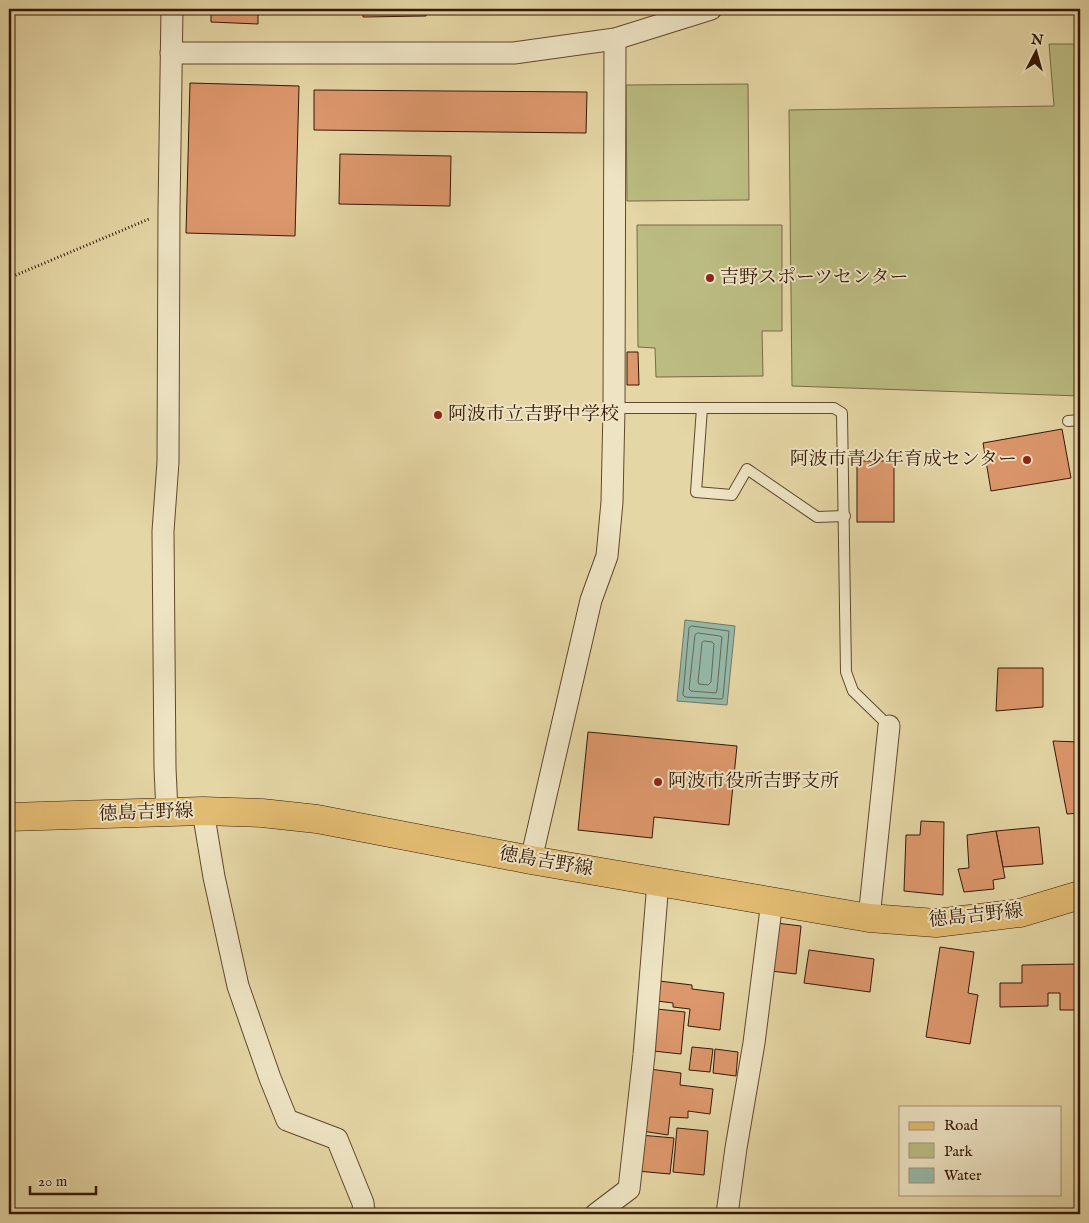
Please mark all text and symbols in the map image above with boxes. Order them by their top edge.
north arrow [1012,28,1062,78]
text: N [1029,30,1044,50]
place label: 吉野スポーツセンター [720,266,908,290]
marker: 吉野スポーツセンター [704,272,716,284]
place label: 阿波市立吉野中学校 [448,403,619,427]
marker: 阿波市立吉野中学校 [432,409,444,421]
place label: 阿波市青少年育成センター [790,448,1017,472]
marker: 阿波市青少年育成センター [1021,454,1033,466]
place label: 阿波市役所吉野支所 [668,770,839,794]
marker: 阿波市役所吉野支所 [652,776,664,788]
street label: 徳島吉野線 [98,799,194,827]
street label: 徳島吉野線 [497,842,595,882]
street label: 徳島吉野線 [927,899,1025,933]
legend [899,1106,1062,1196]
text: Road [944,1116,979,1135]
text: Park [944,1142,974,1161]
scale bar [30,1163,96,1195]
text: Water [944,1166,982,1185]
text: 20 m [38,1172,68,1191]

